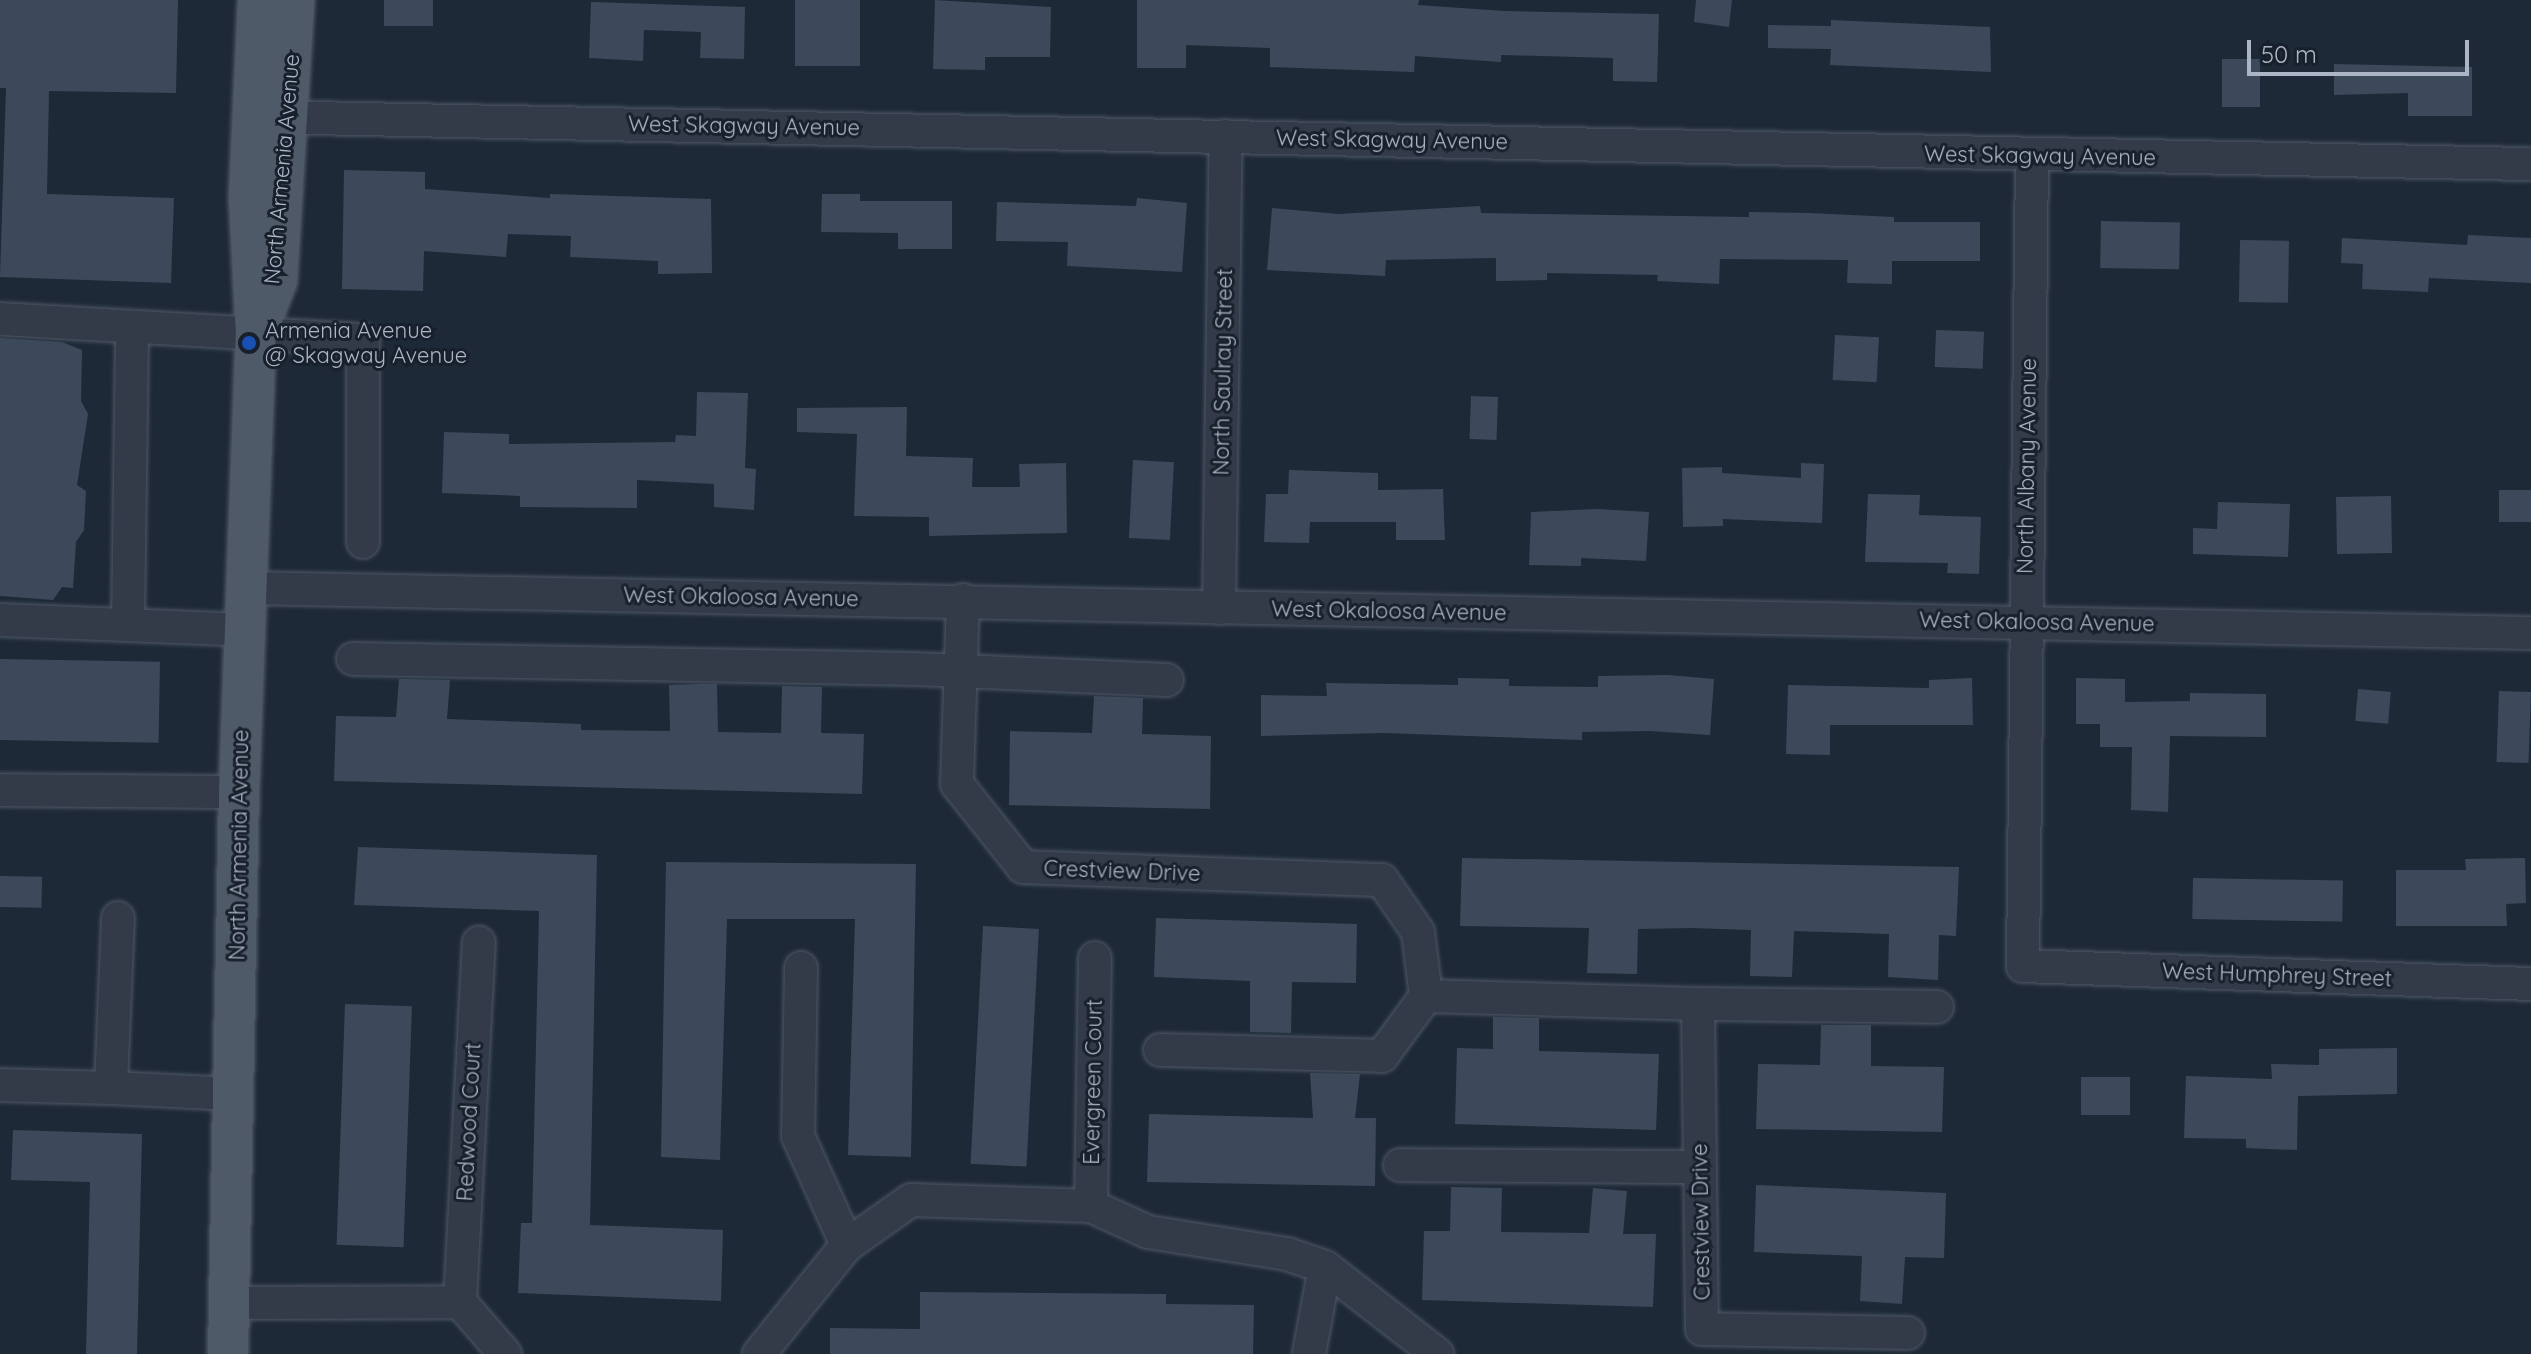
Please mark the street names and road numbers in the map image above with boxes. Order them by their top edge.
street label: North Armenia Avenue [259,53,305,285]
street label: West Skagway Avenue [628,111,860,141]
street label: West Skagway Avenue [1276,125,1508,155]
street label: West Skagway Avenue [1924,141,2156,171]
street label: North Saulray Street [1208,268,1238,476]
street label: North Albany Avenue [2012,358,2042,574]
street label: West Okaloosa Avenue [623,582,859,612]
street label: West Okaloosa Avenue [1271,596,1507,626]
street label: West Okaloosa Avenue [1919,607,2155,637]
street label: North Armenia Avenue [224,729,254,961]
street label: Crestview Drive [1043,855,1201,887]
street label: West Humphrey Street [2161,958,2393,992]
street label: Evergreen Court [1078,999,1108,1165]
street label: Redwood Court [452,1042,486,1202]
street label: Crestview Drive [1686,1143,1716,1301]

